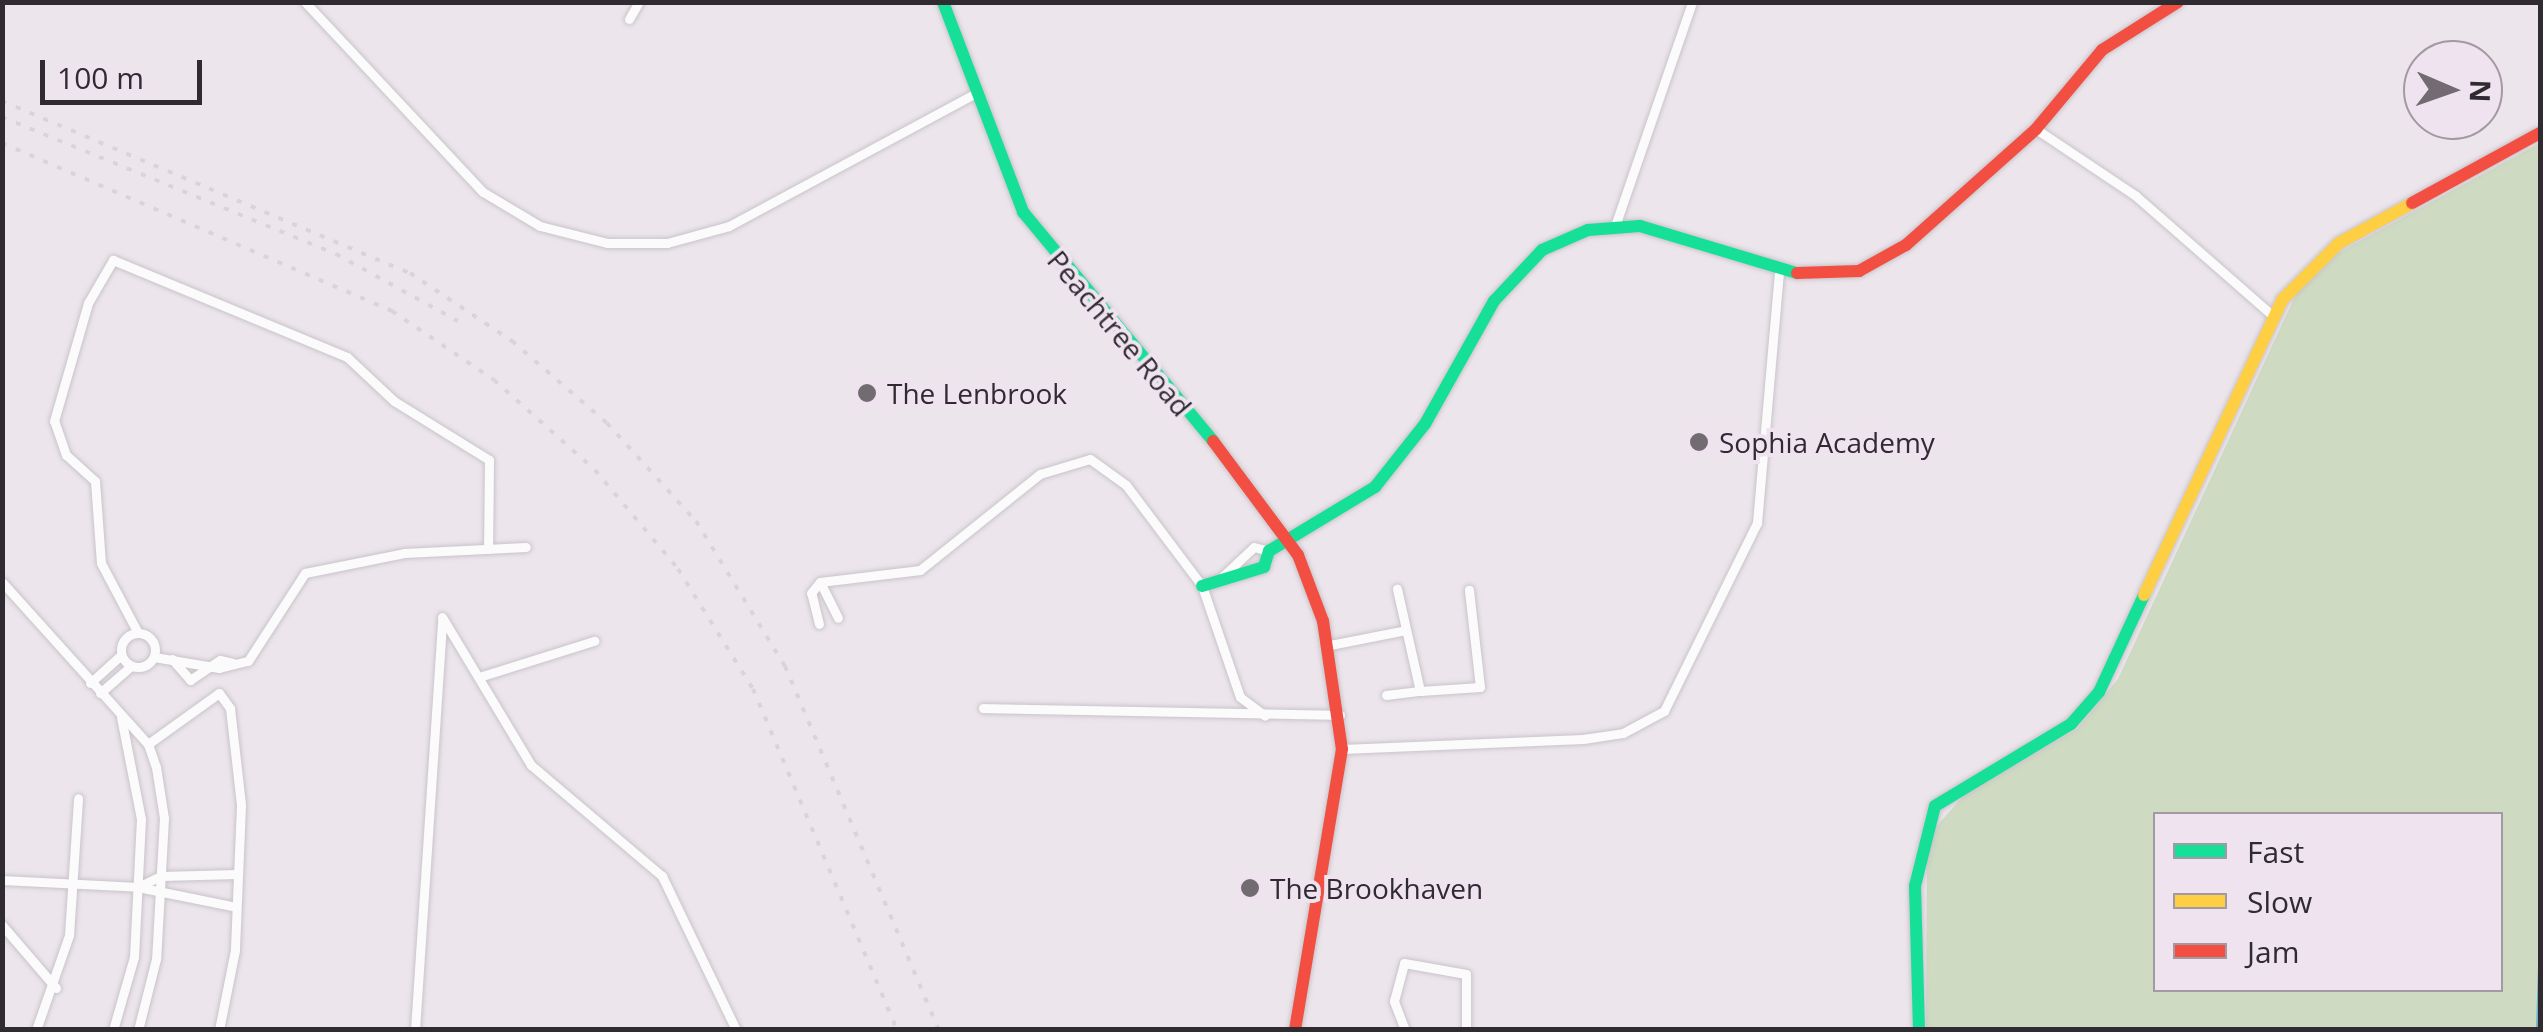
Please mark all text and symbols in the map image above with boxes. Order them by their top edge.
scale bar [45,40,208,102]
north arrow [2403,40,2503,140]
text: 100 m [57,57,144,98]
text: N [2462,79,2500,103]
street label: Peachtree Road [1041,243,1199,423]
place label: The Lenbrook [887,376,1067,410]
marker: The Lenbrook [856,382,878,404]
place label: Sophia Academy [1719,425,1935,459]
marker: Sophia Academy [1688,431,1710,453]
legend [2153,812,2503,992]
text: Fast [2247,831,2304,872]
place label: The Brookhaven [1270,871,1483,905]
marker: The Brookhaven [1239,877,1261,899]
text: Slow [2247,881,2312,922]
text: Jam [2247,931,2300,972]

